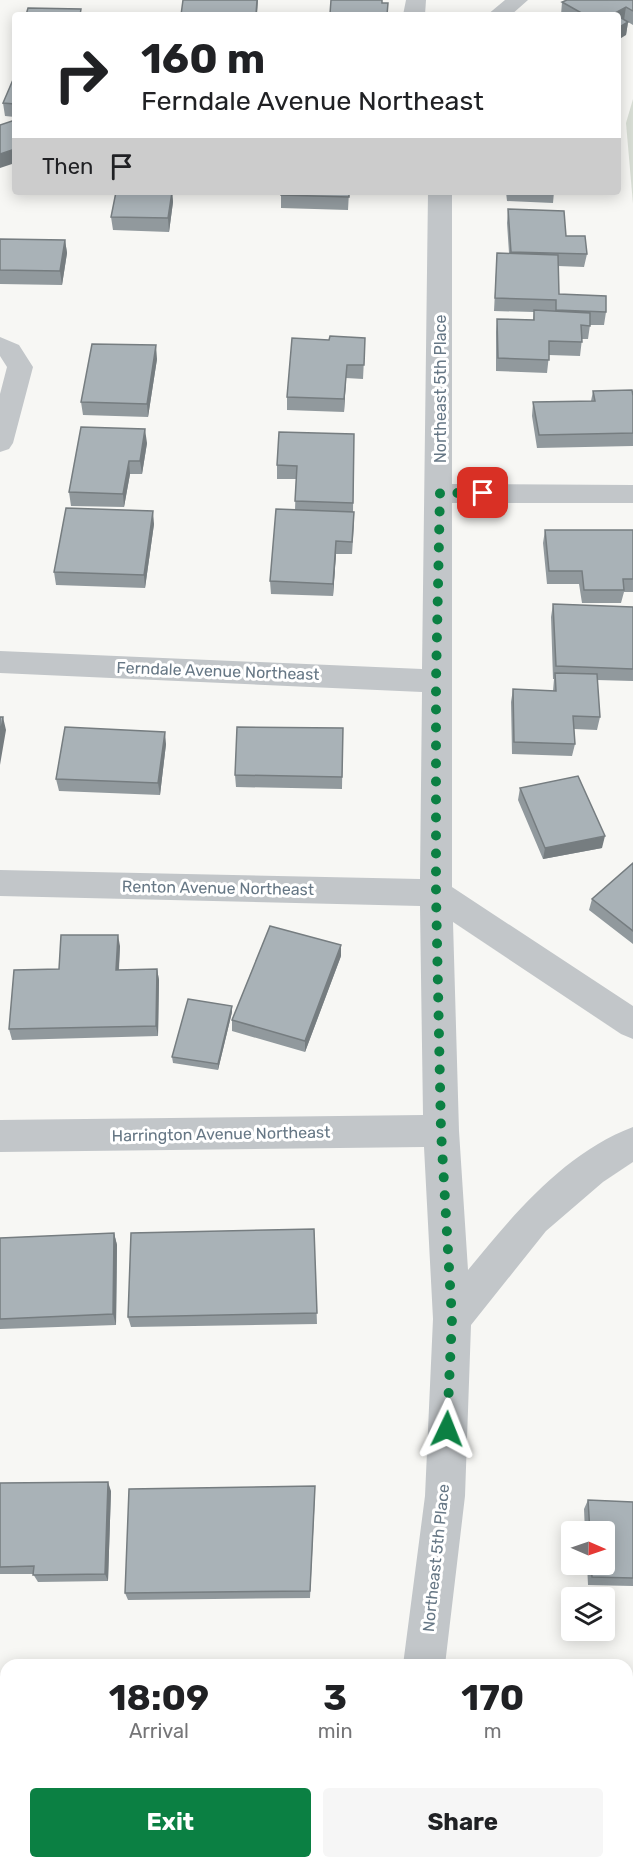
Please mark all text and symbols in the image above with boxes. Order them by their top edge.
text: 160 m [141,34,265,84]
icon: right [42,36,120,114]
text: Ferndale Avenue Northeast [141,85,484,117]
icon: arrive [105,150,138,183]
text: Then [42,153,93,180]
street label: Northeast 5th Place [431,315,450,463]
pin [457,467,508,518]
icon: arrive [466,476,499,509]
street label: Ferndale Avenue Northeast [116,658,320,684]
street label: Renton Avenue Northeast [122,877,314,899]
street label: Harrington Avenue Northeast [111,1123,331,1145]
position arrow [415,1397,479,1461]
street label: Northeast 5th Place [419,1483,453,1633]
north arrow [561,1521,615,1575]
map controls [561,1521,615,1641]
button: layers [561,1587,615,1641]
text: 18:09 [109,1676,209,1719]
text: 3 [323,1676,347,1719]
text: 170 [461,1676,524,1719]
text: Arrival [129,1719,189,1743]
text: min [318,1719,353,1743]
text: m [484,1719,502,1743]
button: Exit [30,1788,311,1857]
button: Share [323,1788,603,1857]

